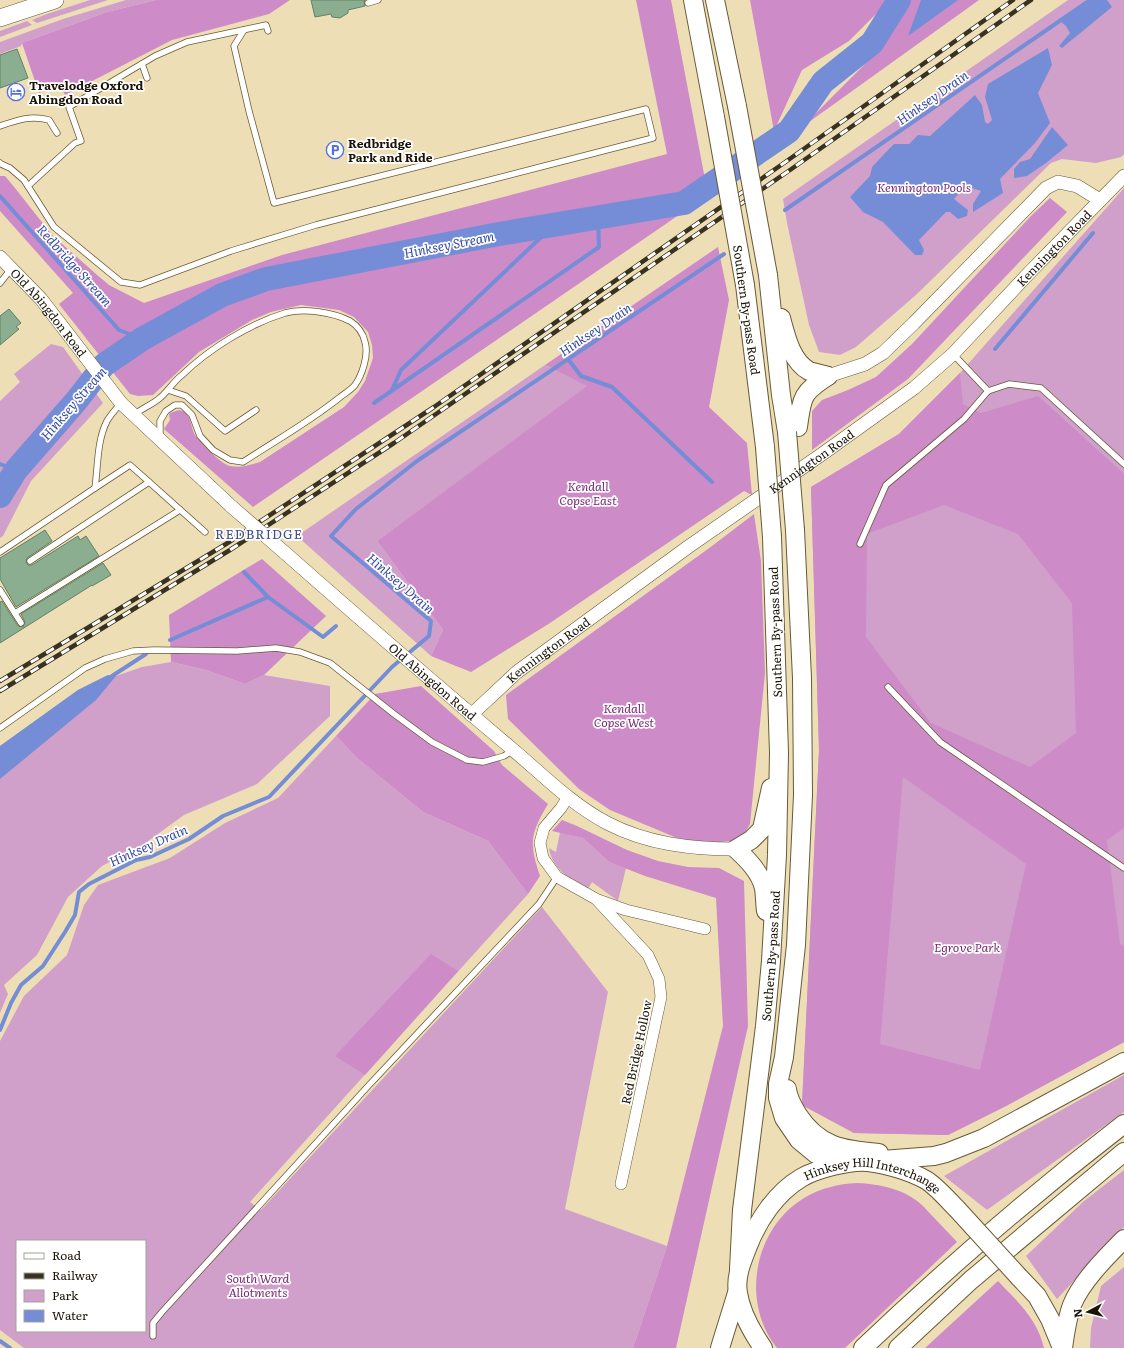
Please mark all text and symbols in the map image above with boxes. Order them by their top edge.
water label: Hinksey Drain [892,65,972,129]
place label: Travelodge Oxford Abingdon Road [29,76,144,108]
hotel icon: Travelodge Oxford Abingdon Road [6,82,26,102]
place label: Redbridge Park and Ride [348,134,433,166]
parking icon: Redbridge Park and Ride [325,140,345,160]
park label: Kennington Pools [877,178,971,196]
street label: Kennington Road [1012,205,1096,290]
water label: Redbridge Stream [33,220,117,310]
water label: Hinksey Stream [402,226,496,262]
street label: Southern By-pass Road [729,244,765,377]
street label: Old Abingdon Road [7,264,92,361]
water label: Hinksey Drain [555,298,635,360]
water label: Hinksey Stream [36,362,111,444]
street label: Kennington Road [765,425,858,497]
park label: Kendall Copse East [559,477,617,509]
district label: REDBRIDGE [215,524,303,543]
water label: Hinksey Drain [363,548,439,618]
street label: Southern By-pass Road [764,566,786,698]
street label: Kennington Road [502,612,594,687]
street label: Old Abingdon Road [385,638,481,725]
park label: Kendall Copse West [594,699,654,731]
water label: Hinksey Drain [106,819,190,871]
street label: Southern By-pass Road [756,889,784,1022]
park label: Egrove Park [934,938,1000,956]
street label: Red Bridge Hollow [616,997,656,1106]
street label: Hinksey Hill Interchange [800,1153,945,1197]
legend [16,1240,146,1332]
text: Road [52,1246,82,1264]
text: Railway [52,1266,98,1284]
park label: South Ward Allotments [227,1269,290,1301]
text: Park [52,1286,79,1304]
north arrow [1068,1292,1108,1332]
text: Water [52,1306,88,1324]
text: N [1069,1308,1086,1319]

